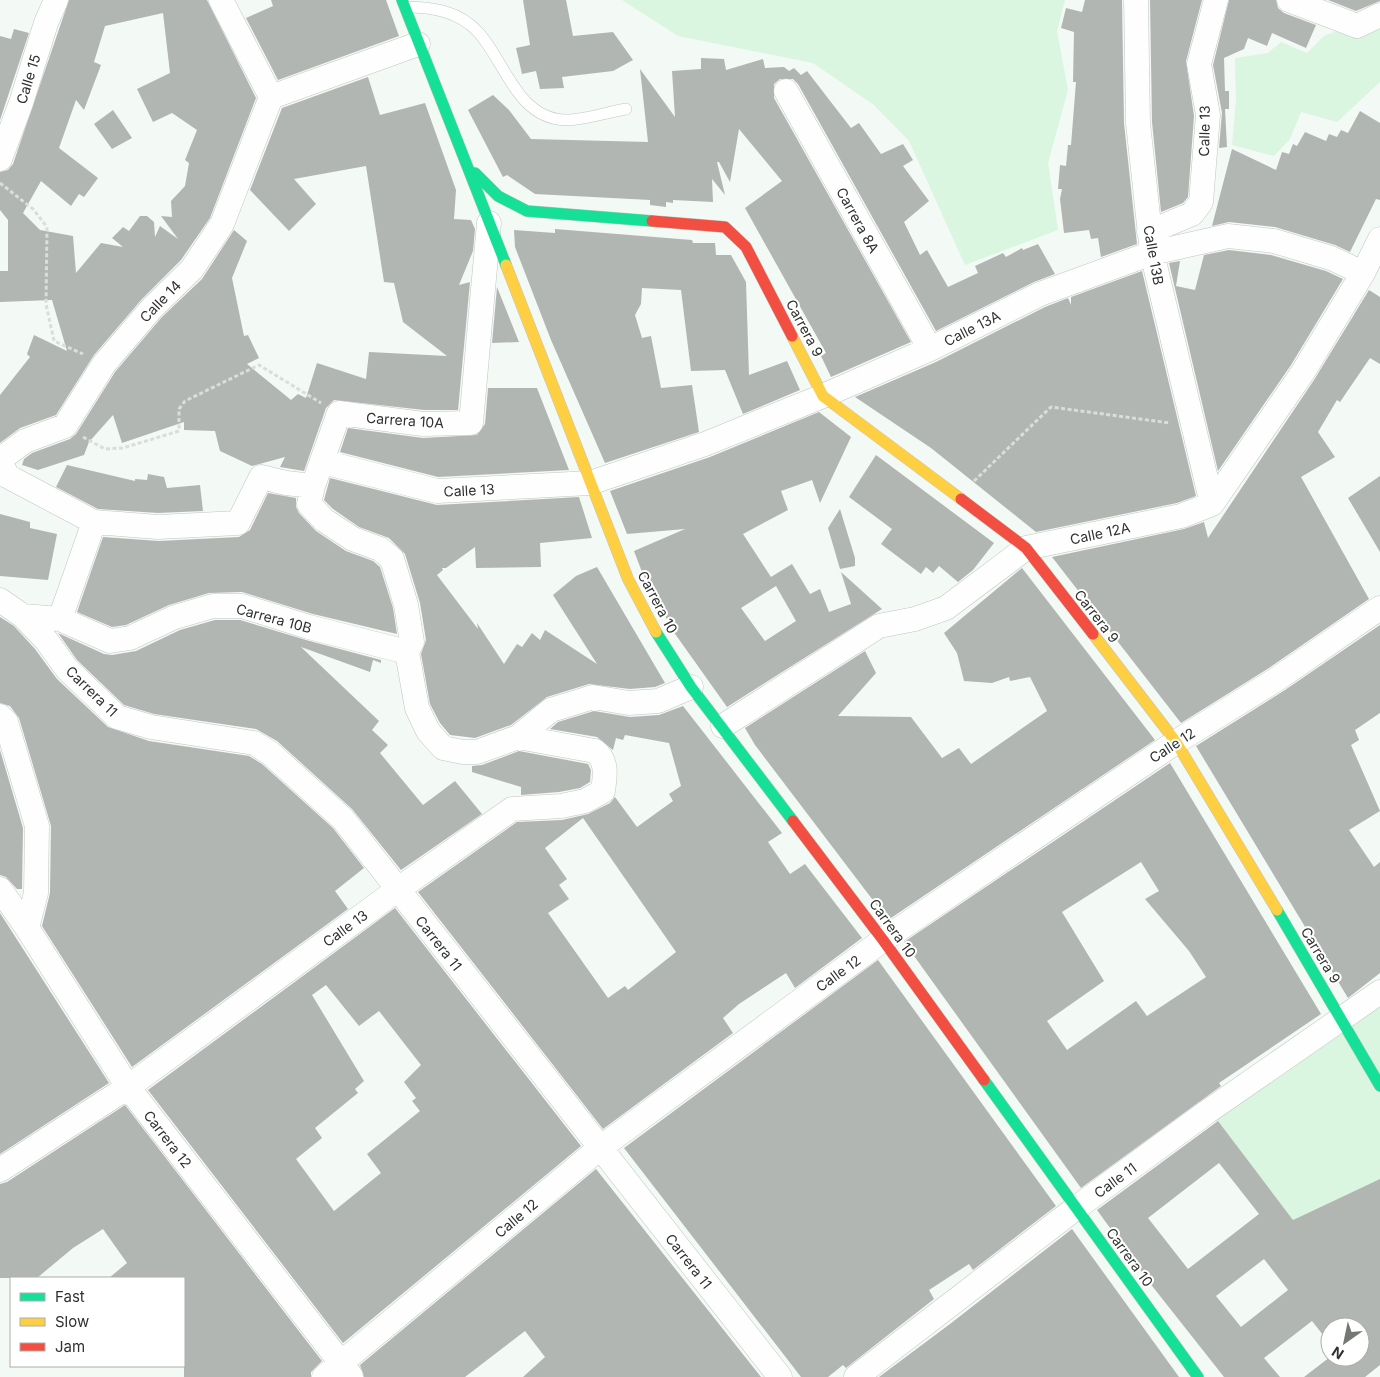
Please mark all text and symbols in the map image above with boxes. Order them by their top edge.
street label: Calle 15 [12,52,44,106]
street label: Calle 13 [1195,105,1213,157]
street label: Carrera 8A [833,184,883,256]
street label: Calle 13B [1140,224,1168,286]
street label: Calle 14 [136,276,184,326]
street label: Carrera 9 [783,296,827,360]
street label: Calle 13A [941,306,1003,349]
street label: Carrera 10A [365,409,445,431]
street label: Calle 13 [443,480,495,500]
street label: Calle 12A [1068,518,1132,548]
street label: Carrera 10 [634,568,682,636]
street label: Carrera 9 [1071,586,1123,646]
street label: Carrera 10B [234,600,314,636]
street label: Carrera 11 [63,662,121,720]
street label: Calle 12 [1146,724,1198,766]
street label: Carrera 10 [866,895,920,961]
street label: Calle 13 [319,906,371,950]
street label: Carrera 11 [412,912,466,974]
street label: Carrera 9 [1298,924,1344,986]
street label: Calle 12 [812,951,864,995]
street label: Carrera 12 [140,1107,196,1171]
street label: Calle 11 [1090,1159,1140,1201]
street label: Calle 12 [491,1195,541,1241]
street label: Carrera 10 [1103,1224,1157,1290]
street label: Carrera 11 [662,1230,716,1292]
legend [10,1277,185,1367]
text: Fast [55,1287,85,1306]
text: Slow [55,1312,89,1331]
north arrow [1320,1317,1370,1367]
text: Jam [55,1337,85,1356]
text: N [1329,1343,1347,1363]

